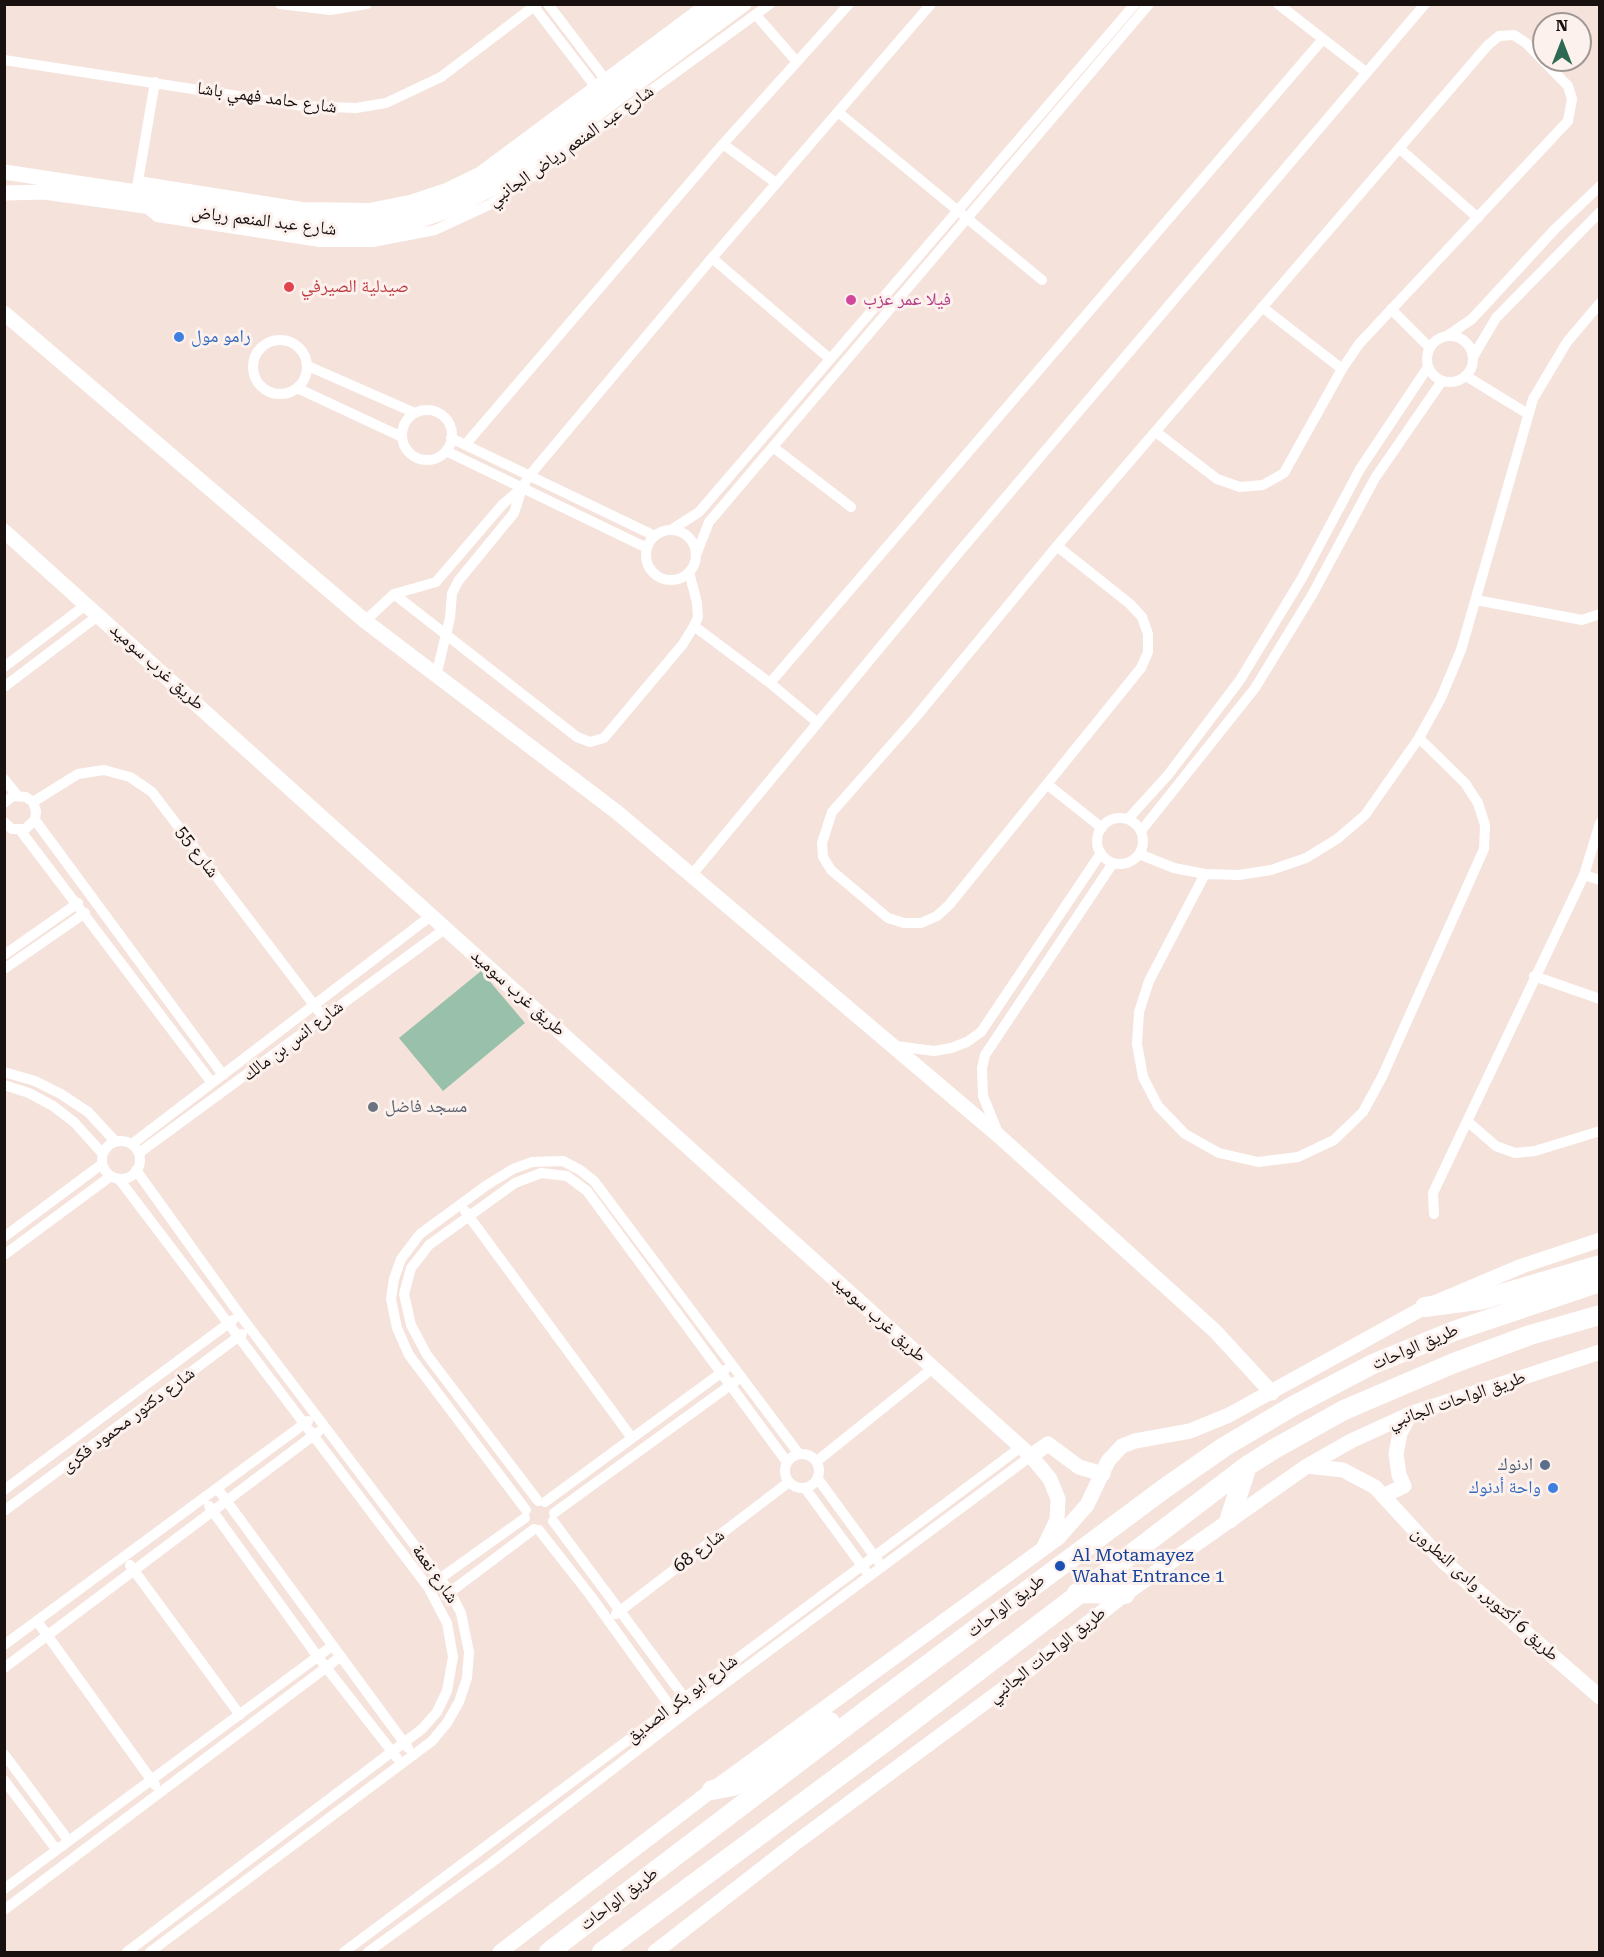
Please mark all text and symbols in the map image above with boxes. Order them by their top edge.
north arrow [1532,12,1592,72]
text: N [1556,16,1568,35]
street label: شارع حامد فهمي باشا [196,78,338,118]
street label: شارع عبد المنعم رياض الجانبي [484,80,658,212]
street label: شارع عبد المنعم رياض [190,201,338,241]
place label: صيدلية الصيرفي [301,276,409,298]
marker: صيدلية الصيرفي [282,280,296,294]
place label: فيلا عمر عزب [863,289,951,311]
marker: فيلا عمر عزب [844,293,858,307]
place label: رامو مول [191,326,251,348]
marker: رامو مول [172,330,186,344]
street label: طريق غرب سوميد [105,619,209,715]
street label: شارع 55 [171,822,223,882]
street label: طريق غرب سوميد [466,945,570,1041]
street label: شارع انس بن مالك [238,996,348,1086]
place label: مسجد فاضل [385,1096,467,1118]
marker: مسجد فاضل [366,1100,380,1114]
street label: طريق غرب سوميد [827,1271,931,1367]
street label: طريق الواحات [1368,1319,1462,1375]
street label: شارع دكتور محمود فكرى [57,1363,199,1477]
street label: طريق الواحات الجانبي [1385,1366,1529,1434]
place label: ادنوك [1498,1454,1533,1476]
marker: ادنوك [1538,1458,1552,1472]
place label: واحة أدنوك [1469,1477,1541,1499]
marker: واحة أدنوك [1546,1481,1560,1495]
street label: طريق 6 أكتوبر, وادى النطرون [1407,1522,1563,1666]
street label: شارع 68 [669,1525,729,1577]
street label: شارع نعمة [407,1540,463,1608]
place label: Al Motamayez Wahat Entrance 1 [1072,1545,1225,1588]
marker: Al Motamayez Wahat Entrance 1 [1053,1559,1067,1573]
street label: طريق الواحات [963,1570,1049,1642]
street label: طريق الواحات الجانبي [984,1602,1110,1708]
street label: شارع ابو بكر الصديق [622,1650,742,1748]
street label: طريق الواحات [576,1863,662,1935]

